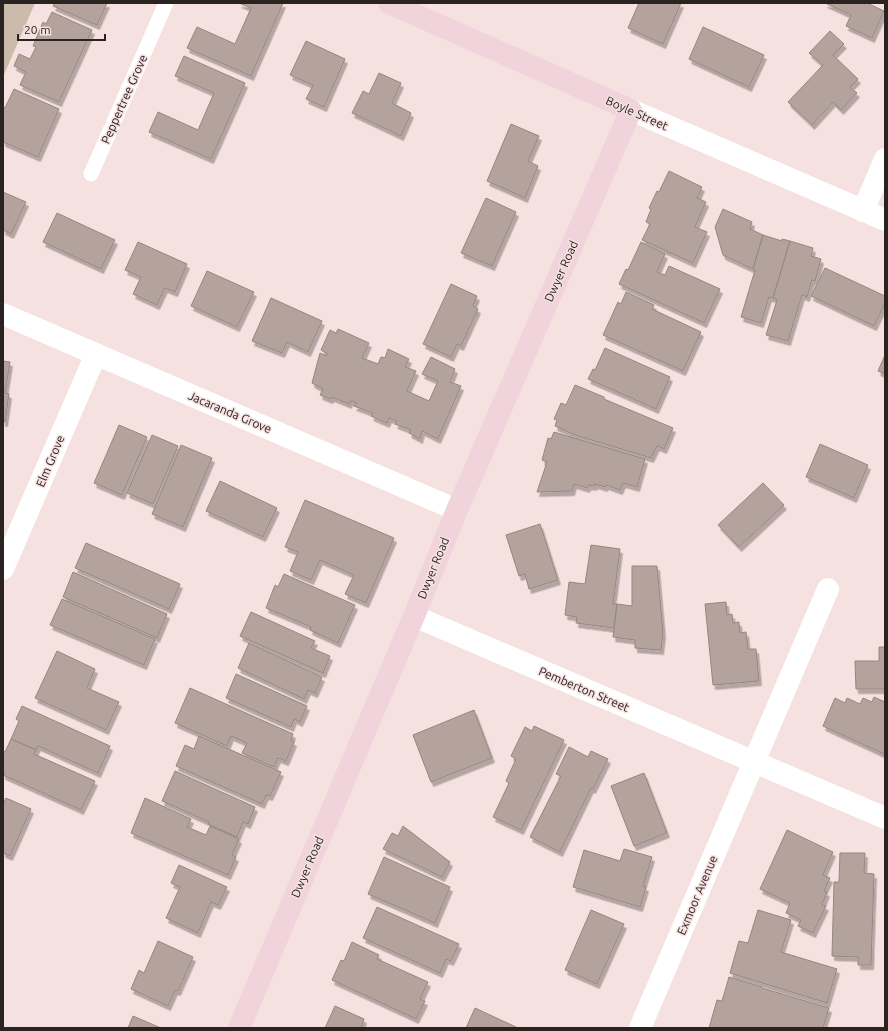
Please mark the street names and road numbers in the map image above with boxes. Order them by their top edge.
street label: Peppertree Grove [99,53,149,145]
street label: Boyle Street [604,94,670,133]
street label: Dwyer Road [542,239,580,303]
street label: Jacaranda Grove [186,389,274,435]
street label: Elm Grove [33,433,67,489]
street label: Dwyer Road [415,535,451,601]
street label: Pemberton Street [537,664,631,714]
street label: Dwyer Road [288,834,326,900]
street label: Exmoor Avenue [674,853,720,937]

